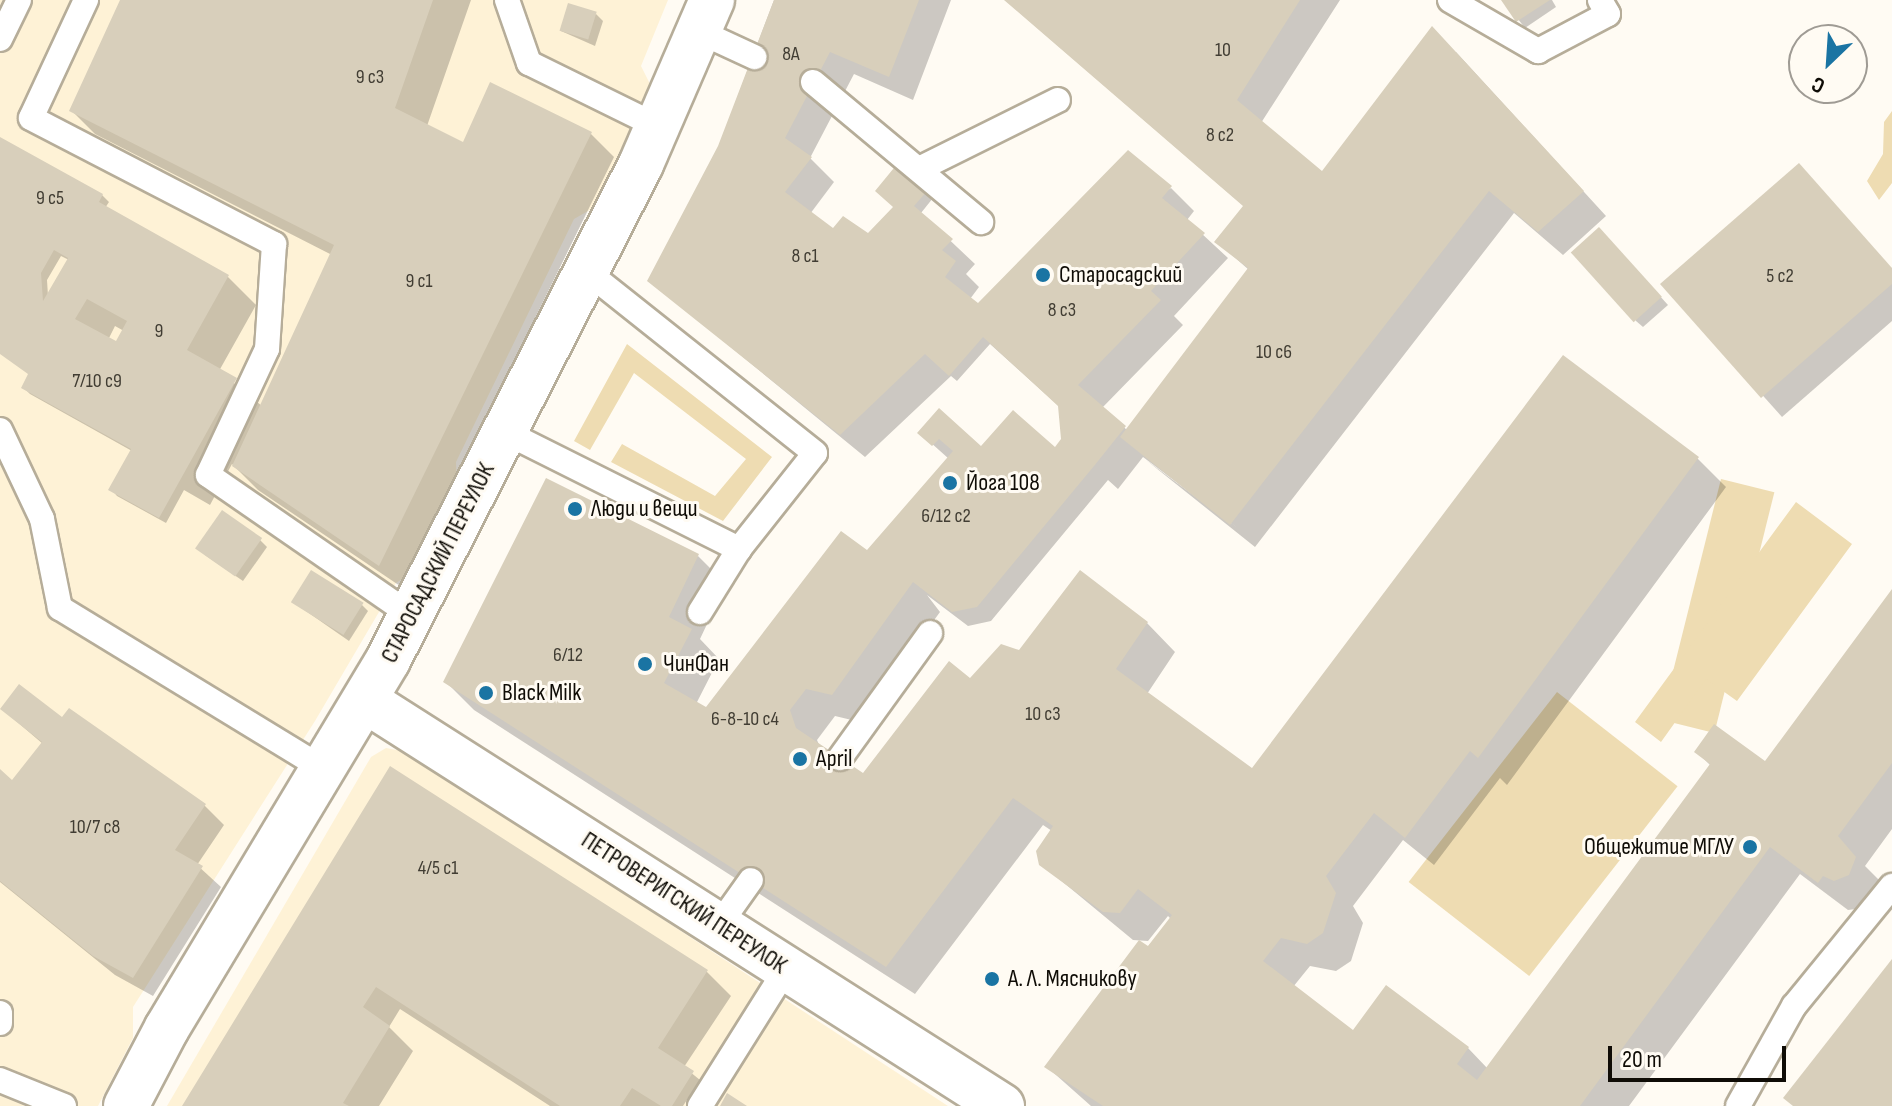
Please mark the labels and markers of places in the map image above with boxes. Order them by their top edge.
place label: Старосадский [1059,261,1182,289]
marker: Старосадский [1034,266,1052,284]
place label: Йога 108 [966,469,1040,497]
marker: Йога 108 [941,474,959,492]
place label: Люди и вещи [591,495,698,523]
marker: Люди и вещи [566,500,584,518]
place label: ЧинФан [663,650,729,678]
marker: ЧинФан [634,653,656,675]
place label: Black Milk [502,679,581,707]
marker: Black Milk [477,684,495,702]
place label: April [816,745,852,773]
marker: April [791,750,809,768]
place label: Общежитие МГЛУ [1584,833,1734,861]
marker: Общежитие МГЛУ [1741,838,1759,856]
place label: А. Л. Мясникову [1008,965,1137,993]
marker: А. Л. Мясникову [983,970,1001,988]

